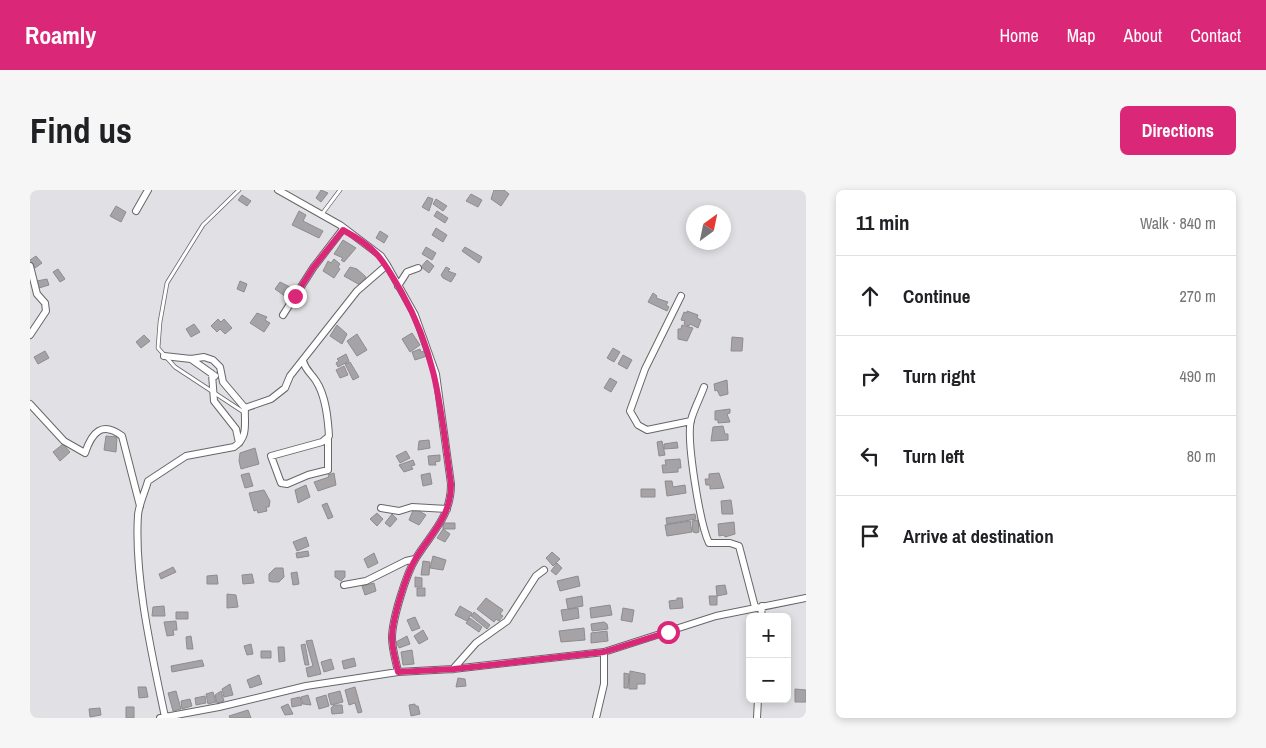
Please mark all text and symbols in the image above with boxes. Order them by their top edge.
text: Roamly [25,19,96,51]
text: Home [999,23,1039,48]
text: Map [1067,23,1096,48]
text: About [1124,23,1162,48]
text: Contact [1190,23,1241,48]
button: Directions [1120,106,1236,155]
text: Find us [30,107,132,154]
north arrow [686,205,731,250]
text: 11 min [856,208,910,237]
text: Walk · 840 m [1140,212,1216,234]
icon: ahead [856,282,884,310]
text: Continue [903,283,971,309]
route end [284,285,307,308]
text: 270 m [1180,285,1216,307]
icon: right [856,362,884,390]
text: Turn right [903,363,975,389]
text: 490 m [1180,365,1216,387]
icon: left [856,442,884,470]
text: Turn left [903,443,964,469]
text: 80 m [1187,445,1216,467]
icon: arrive [856,522,884,550]
text: Arrive at destination [903,523,1054,549]
map controls [746,613,791,703]
button: + [746,613,791,658]
route start [657,621,680,644]
button: − [746,658,791,703]

